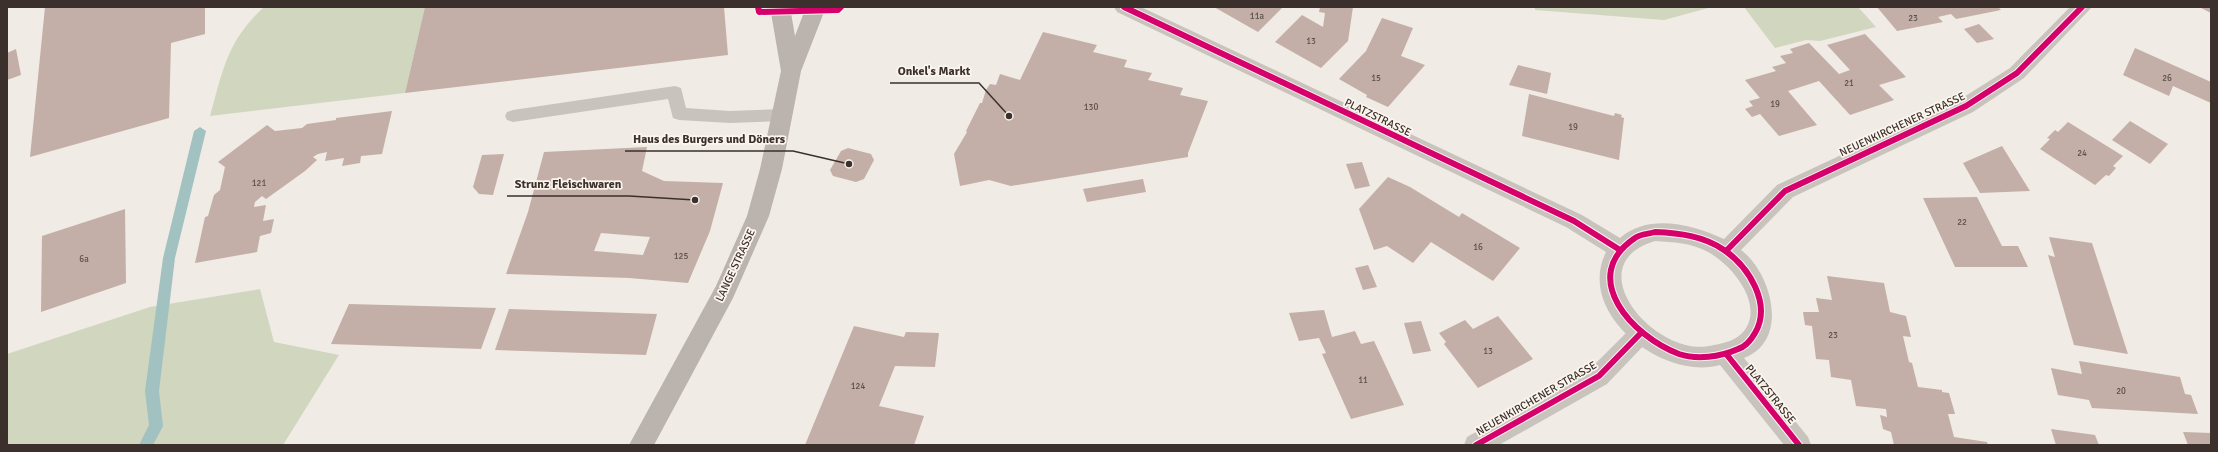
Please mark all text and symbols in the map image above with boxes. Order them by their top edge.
house number: 11a [1250,11,1265,22]
house number: 23 [1908,13,1918,24]
house number: 13 [1306,36,1316,47]
callout: Onkel's Markt [890,59,979,83]
text: Onkel's Markt [898,64,971,79]
house number: 15 [1371,73,1381,84]
house number: 26 [2162,73,2172,84]
house number: 21 [1844,78,1854,89]
street label: NEUENKIRCHENER STRASSE [1837,90,1967,159]
street label: PLATZSTRASSE [1342,96,1413,139]
house number: 19 [1770,99,1780,110]
house number: 130 [1084,102,1098,113]
house number: 19 [1568,122,1578,133]
callout: Haus des Burgers und Döners [625,127,793,151]
text: Haus des Burgers und Döners [633,132,786,147]
house number: 24 [2077,148,2087,159]
callout: Strunz Fleischwaren [507,172,629,196]
text: Strunz Fleischwaren [515,177,622,192]
house number: 121 [252,178,266,189]
house number: 22 [1957,217,1967,228]
street label: LANGE STRASSE [713,227,758,304]
house number: 16 [1473,242,1483,253]
house number: 125 [674,251,688,262]
house number: 6a [79,254,89,265]
house number: 23 [1828,330,1838,341]
house number: 13 [1483,346,1493,357]
street label: NEUENKIRCHENER STRASSE [1474,359,1599,438]
street label: PLATZSTRASSE [1743,362,1798,427]
house number: 11 [1358,375,1368,386]
house number: 124 [851,381,865,392]
house number: 20 [2116,386,2126,397]

